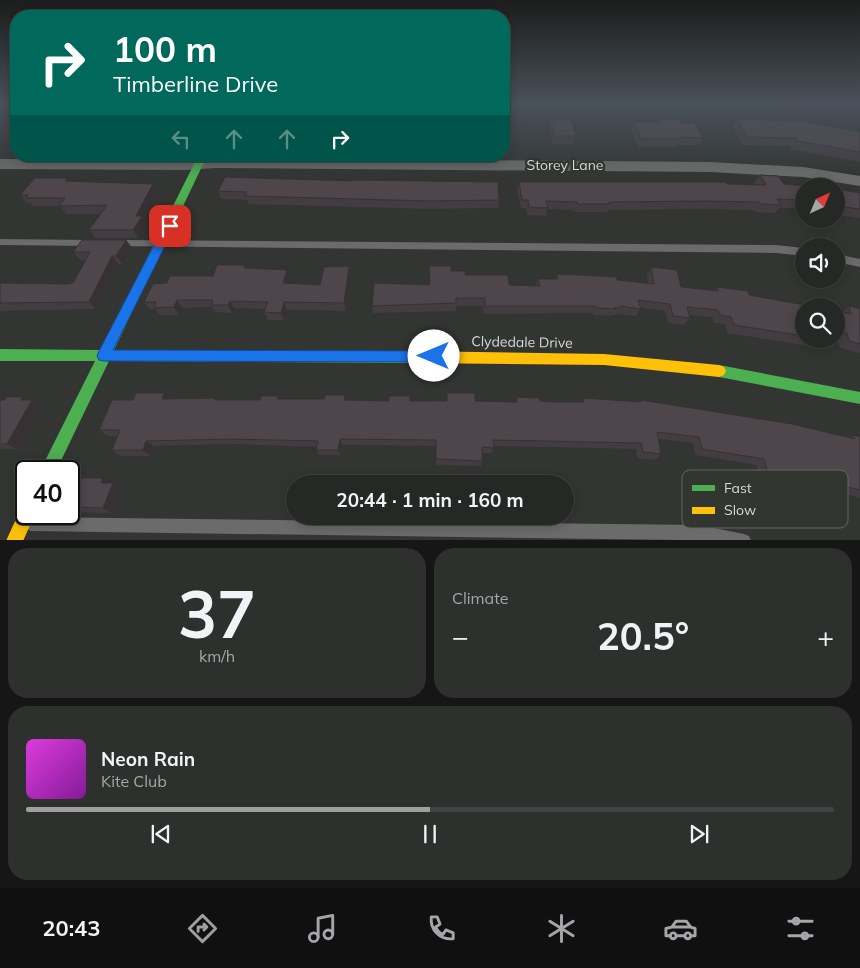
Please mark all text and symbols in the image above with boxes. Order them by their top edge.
text: 100 m [113,27,217,71]
icon: right [30,30,95,95]
text: Timberline Drive [113,70,278,98]
icon: left [167,125,195,153]
icon: ahead [220,125,248,153]
icon: ahead [273,125,301,153]
icon: right [326,125,354,153]
street label: Storey Lane [527,156,603,174]
north arrow [795,178,845,228]
map controls [795,178,845,348]
pin [149,205,191,247]
icon: arrive [156,212,184,240]
button: sound [795,238,845,288]
button: search [795,298,845,348]
position arrow [407,329,459,381]
street label: Clydedale Drive [471,332,573,352]
speed limit sign: 40 [15,460,80,525]
legend [682,470,848,528]
text: Fast [724,479,752,497]
text: 20:44 · 1 min · 160 m [336,488,524,512]
text: Slow [724,501,756,519]
text: 37 [178,573,256,654]
text: Climate [452,588,508,608]
text: 20.5° [597,612,689,660]
text: − [452,619,469,654]
text: + [817,619,834,654]
text: km/h [199,646,235,666]
text: Neon Rain [101,747,195,771]
text: Kite Club [101,771,167,791]
icon: previous [147,820,175,848]
icon: pause [416,820,444,848]
icon: next [685,820,713,848]
icon: directions [185,911,220,946]
icon: music [305,911,340,946]
icon: phone [424,911,459,946]
icon: climate [544,911,579,946]
icon: car [663,911,698,946]
icon: filters [783,911,818,946]
text: 20:43 [42,914,101,942]

